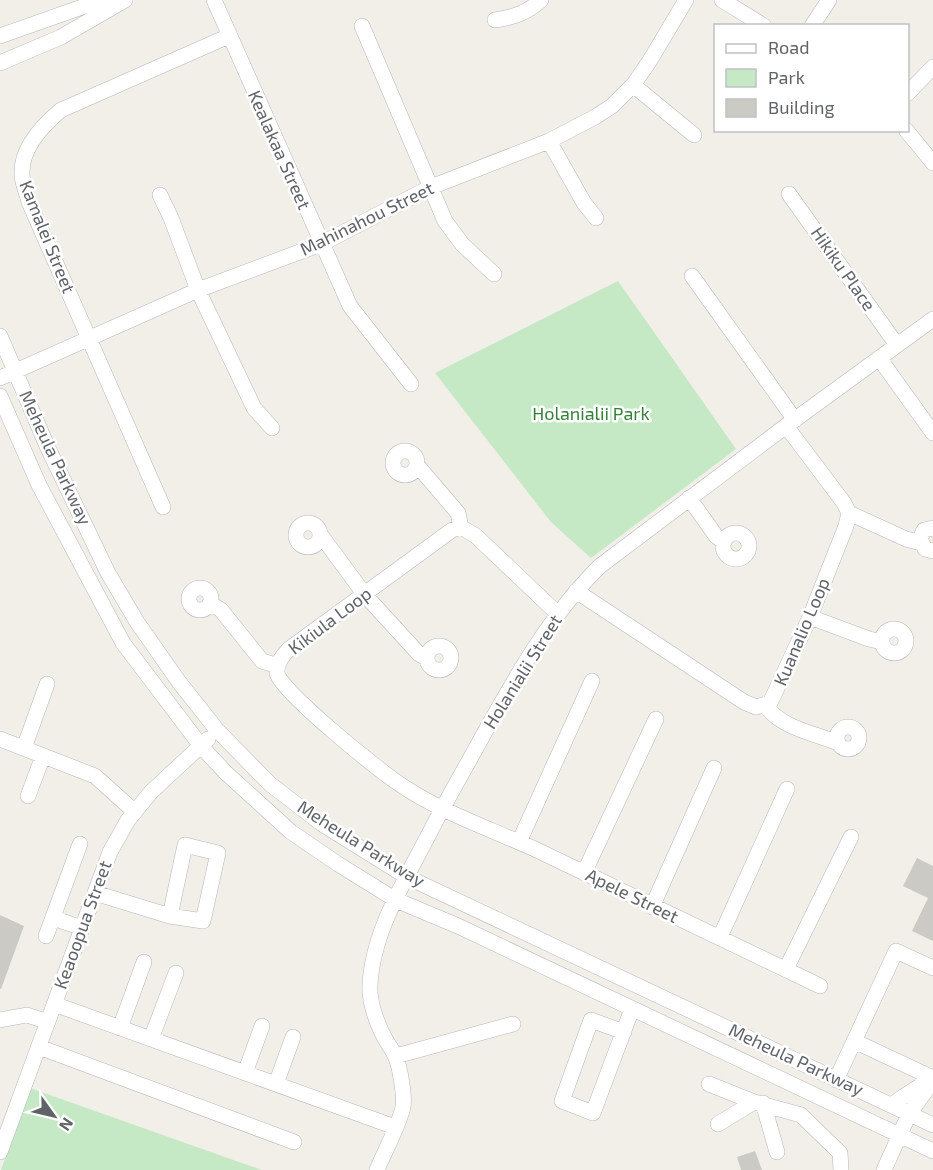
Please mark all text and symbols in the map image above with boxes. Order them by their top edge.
legend [714,24,909,132]
text: Road [768,36,809,58]
text: Park [768,66,805,88]
street label: Kealakaa Street [244,87,316,213]
text: Building [768,96,835,118]
street label: Mahinahou Street [296,176,437,260]
street label: Kamalei Street [15,177,81,296]
street label: Hikiku Place [807,222,881,315]
street label: Meheula Parkway [15,387,97,529]
park label: Holanialii Park [532,402,650,424]
street label: Kuanalio Loop [768,574,834,689]
street label: Kikiula Loop [284,582,375,659]
street label: Holanialii Street [478,610,566,733]
street label: Meheula Parkway [294,795,430,891]
street label: Keaoopua Street [49,857,116,992]
street label: Apele Street [583,863,682,927]
street label: Meheula Parkway [726,1018,868,1100]
north arrow [24,1086,84,1146]
text: N [56,1115,78,1135]

